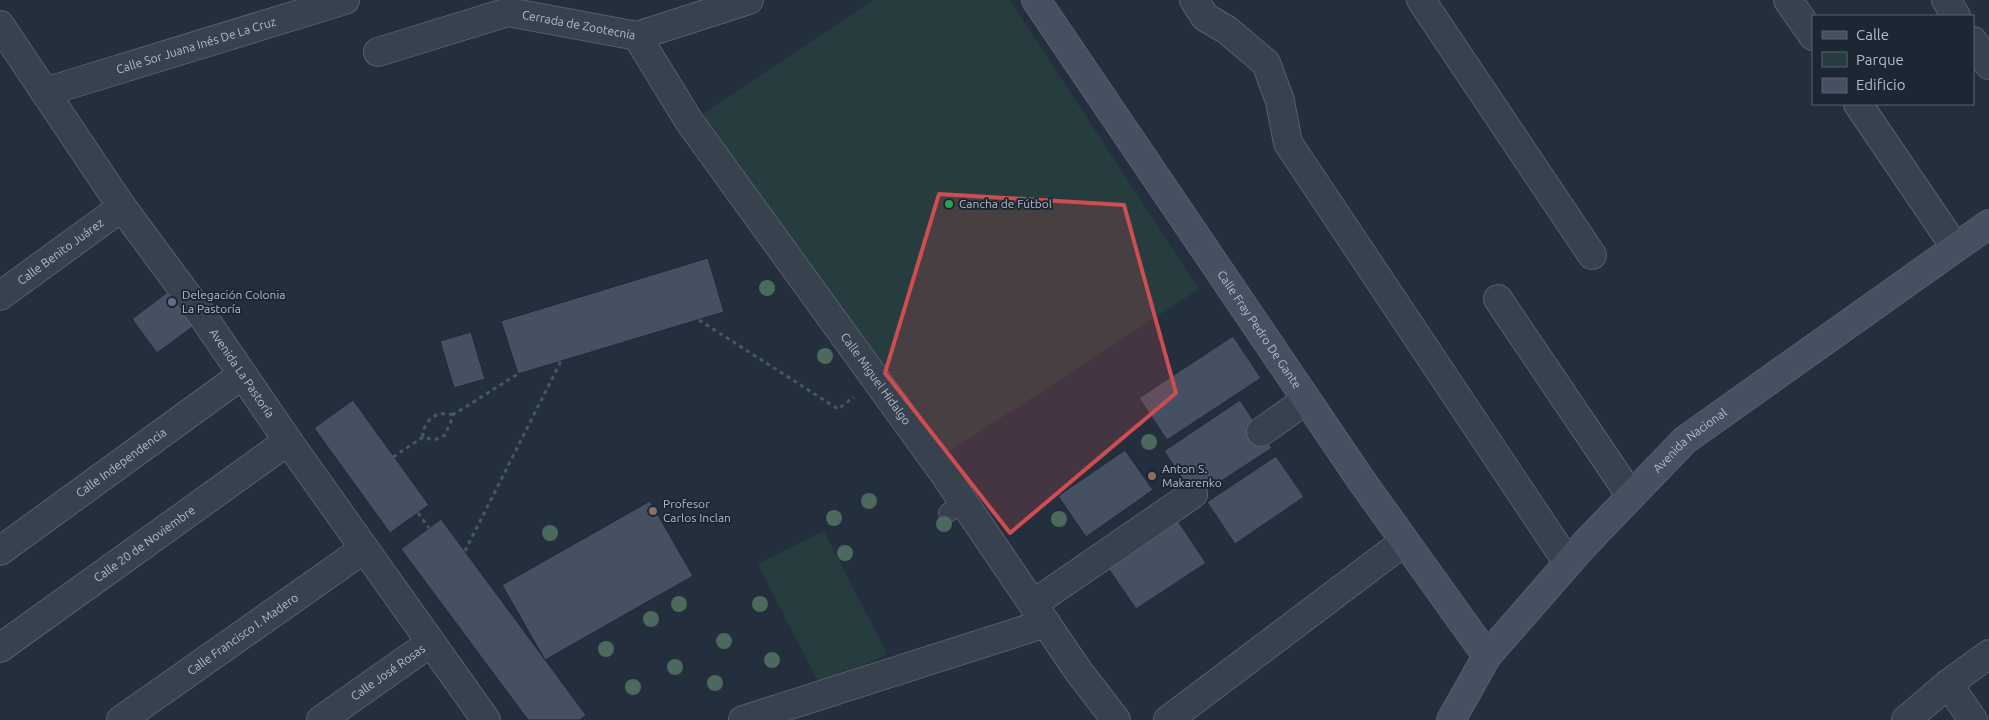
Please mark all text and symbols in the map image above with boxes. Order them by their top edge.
street label: Cerrada de Zootecnia [521,8,637,42]
street label: Calle Sor Juana Inés De La Cruz [114,14,278,76]
legend [1812,15,1974,105]
text: Calle [1856,26,1889,43]
text: Parque [1856,51,1904,68]
text: Edificio [1856,76,1905,93]
place label: Cancha de Fútbol [959,197,1052,210]
marker: Cancha de Fútbol [943,198,955,210]
street label: Calle Benito Juárez [15,215,106,287]
street label: Calle Fray Pedro De Gante [1215,268,1304,391]
place label: Delegación Colonia La Pastoría [182,288,286,315]
marker: Delegación Colonia La Pastoría [166,296,178,308]
street label: Avenida La Pastoría [207,326,277,420]
street label: Calle Miguel Hidalgo [838,330,914,427]
street label: Avenida Nacional [1650,406,1729,475]
street label: Calle Independencia [73,425,169,500]
place label: Anton S. Makarenko [1162,462,1222,489]
marker: Anton S. Makarenko [1146,470,1158,482]
place label: Profesor Carlos Inclan [663,497,731,524]
street label: Calle 20 de Noviembre [91,503,197,584]
marker: Profesor Carlos Inclan [647,505,659,517]
street label: Calle Francisco I. Madero [185,590,301,677]
street label: Calle José Rosas [348,642,427,703]

